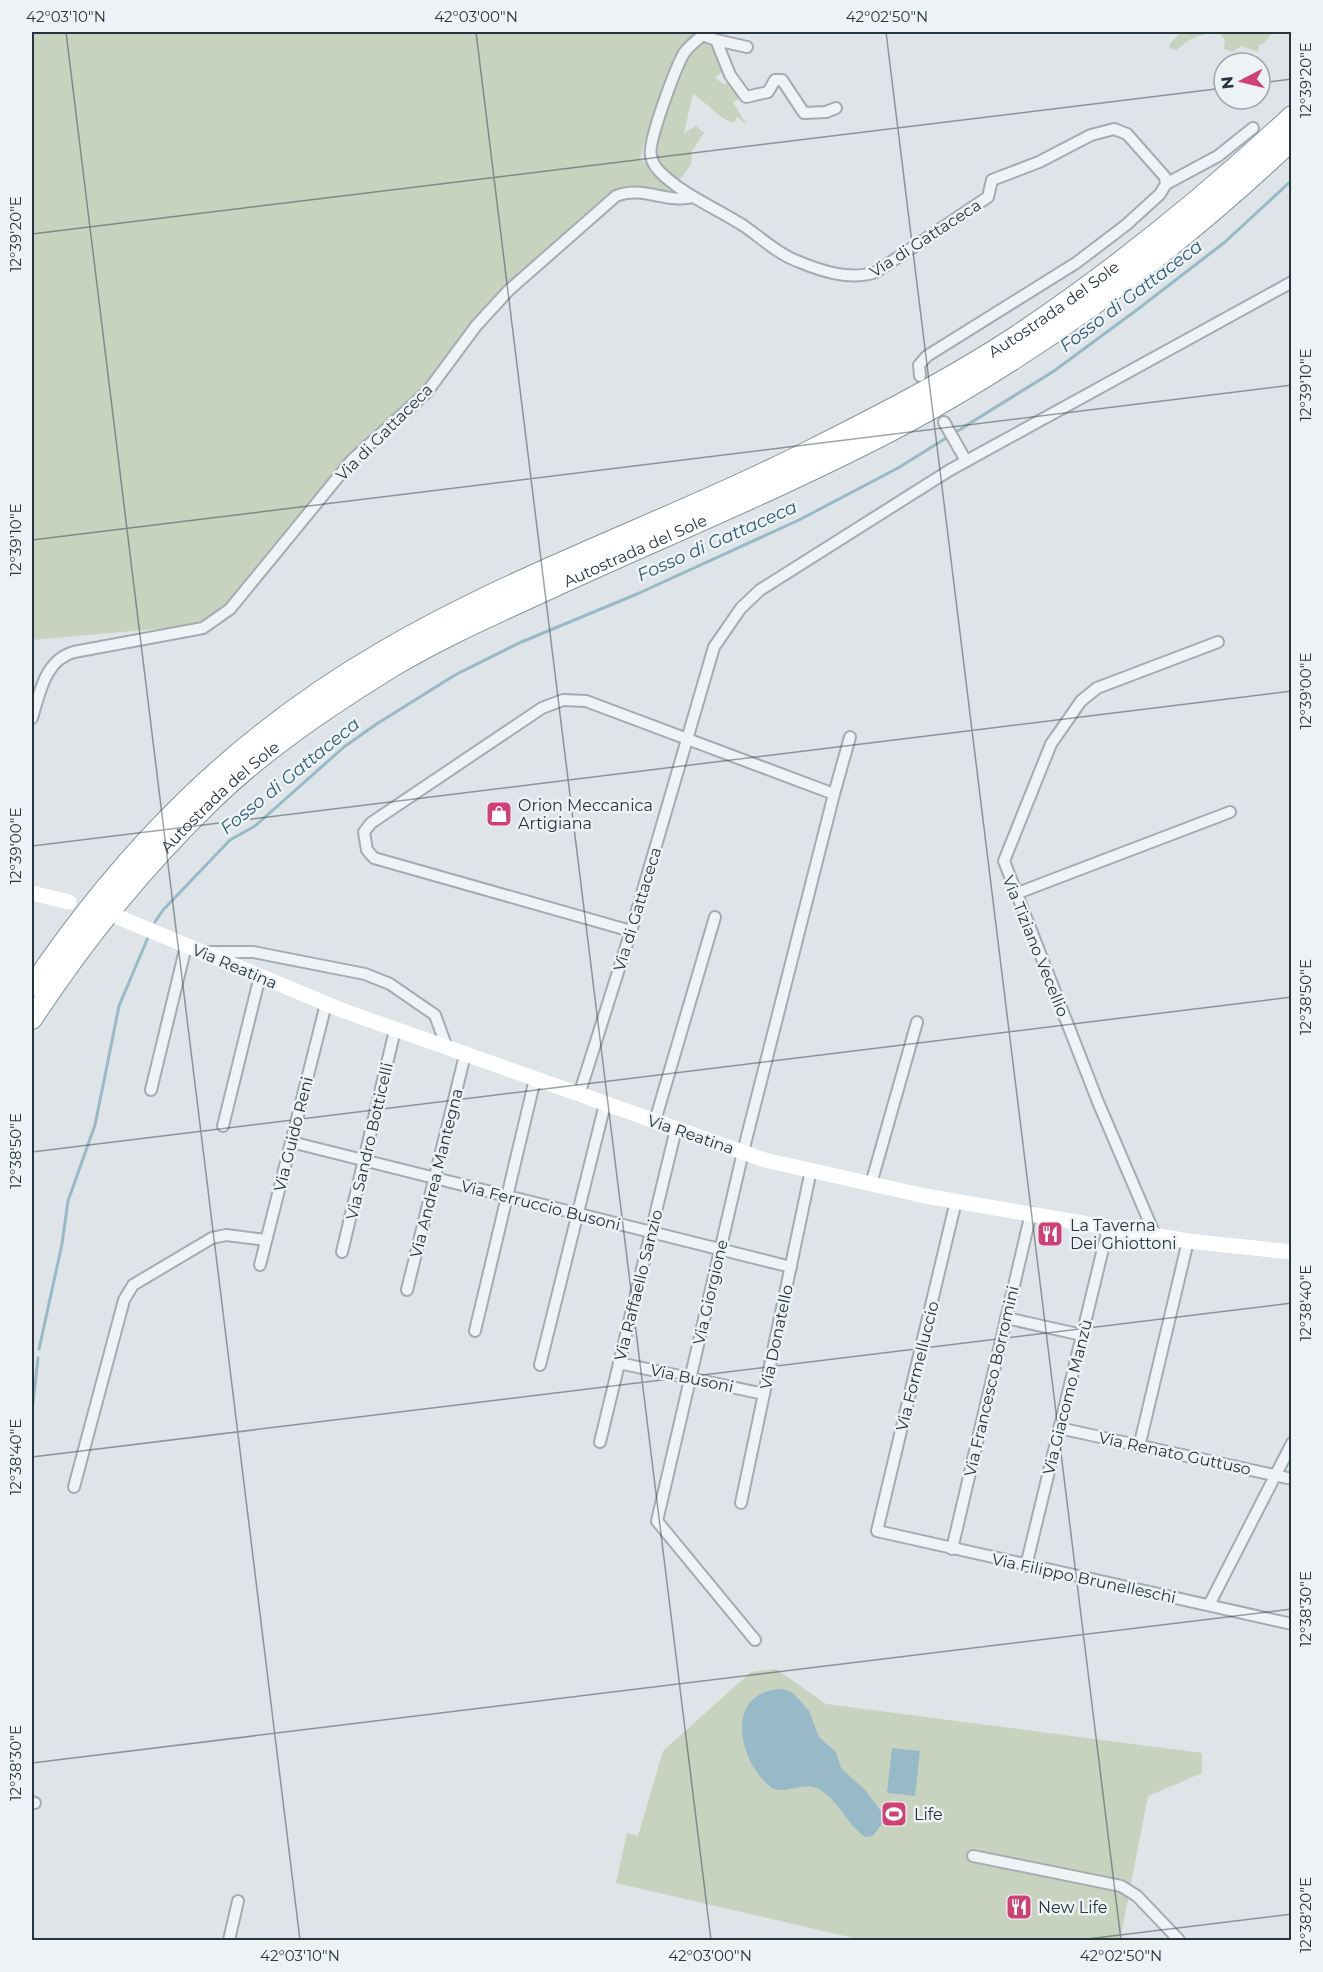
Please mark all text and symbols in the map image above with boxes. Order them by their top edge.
text: 42°03'10"N [26,7,106,26]
text: 42°03'00"N [434,7,518,26]
text: 42°02'50"N [846,7,928,26]
text: 12°39'20"E [1296,42,1315,118]
north arrow [1212,51,1272,111]
text: N [1217,75,1238,90]
street label: Via di Gattaceca [866,195,984,281]
text: 12°39'20"E [6,196,25,272]
water label: Fosso di Gattaceca [1055,235,1207,357]
street label: Autostrada del Sole [985,257,1123,362]
text: 12°39'10"E [1296,348,1315,422]
street label: Via di Gattaceca [332,380,437,485]
water label: Fosso di Gattaceca [633,496,801,586]
text: 12°39'10"E [6,503,25,577]
street label: Autostrada del Sole [560,511,710,591]
text: 12°39'00"E [1296,653,1315,729]
water label: Fosso di Gattaceca [216,713,364,839]
street label: Autostrada del Sole [157,737,283,857]
place label: Orion Meccanica Artigiana [518,796,653,833]
shop icon: Orion Meccanica Artigiana [484,799,514,829]
text: 12°39'00"E [6,808,25,884]
street label: Via di Gattaceca [610,845,665,974]
street label: Via Tiziano Vecellio [999,873,1073,1020]
street label: Via Reatina [190,940,280,993]
text: 12°38'50"E [1296,959,1315,1035]
street label: Via Sandro Botticelli [342,1061,397,1222]
street label: Via Guido Reni [270,1075,317,1194]
street label: Via Andrea Mantegna [406,1086,467,1260]
street label: Via Reatina [645,1111,737,1158]
text: 12°38'50"E [6,1113,25,1189]
street label: Via Ferruccio Busoni [459,1176,623,1235]
street label: Via Raffaello Sanzio [611,1208,666,1363]
place label: La Taverna Dei Ghiottoni [1070,1216,1177,1253]
restaurant icon: La Taverna Dei Ghiottoni [1035,1219,1065,1249]
street label: Via Giorgione [689,1238,732,1347]
text: 12°38'40"E [1296,1265,1315,1341]
street label: Via Donatello [756,1283,797,1391]
street label: Via Francesco Borromini [960,1284,1023,1478]
street label: Via Formelluccio [892,1299,943,1433]
street label: Via Giacomo Manzù [1039,1317,1096,1477]
street label: Via Busoni [649,1360,735,1397]
text: 12°38'40"E [6,1419,25,1495]
street label: Via Renato Guttuso [1097,1428,1253,1479]
street label: Via Filippo Brunelleschi [990,1550,1178,1607]
text: 12°38'30"E [1296,1571,1315,1647]
text: 12°38'30"E [6,1725,25,1801]
sports icon: Life [879,1799,909,1829]
place label: Life [914,1805,943,1824]
text: 12°38'20"E [1296,1877,1315,1953]
restaurant icon: New Life [1004,1892,1034,1922]
place label: New Life [1038,1898,1107,1917]
text: 42°03'10"N [260,1946,340,1965]
text: 42°03'00"N [668,1946,752,1965]
text: 42°02'50"N [1080,1946,1162,1965]

